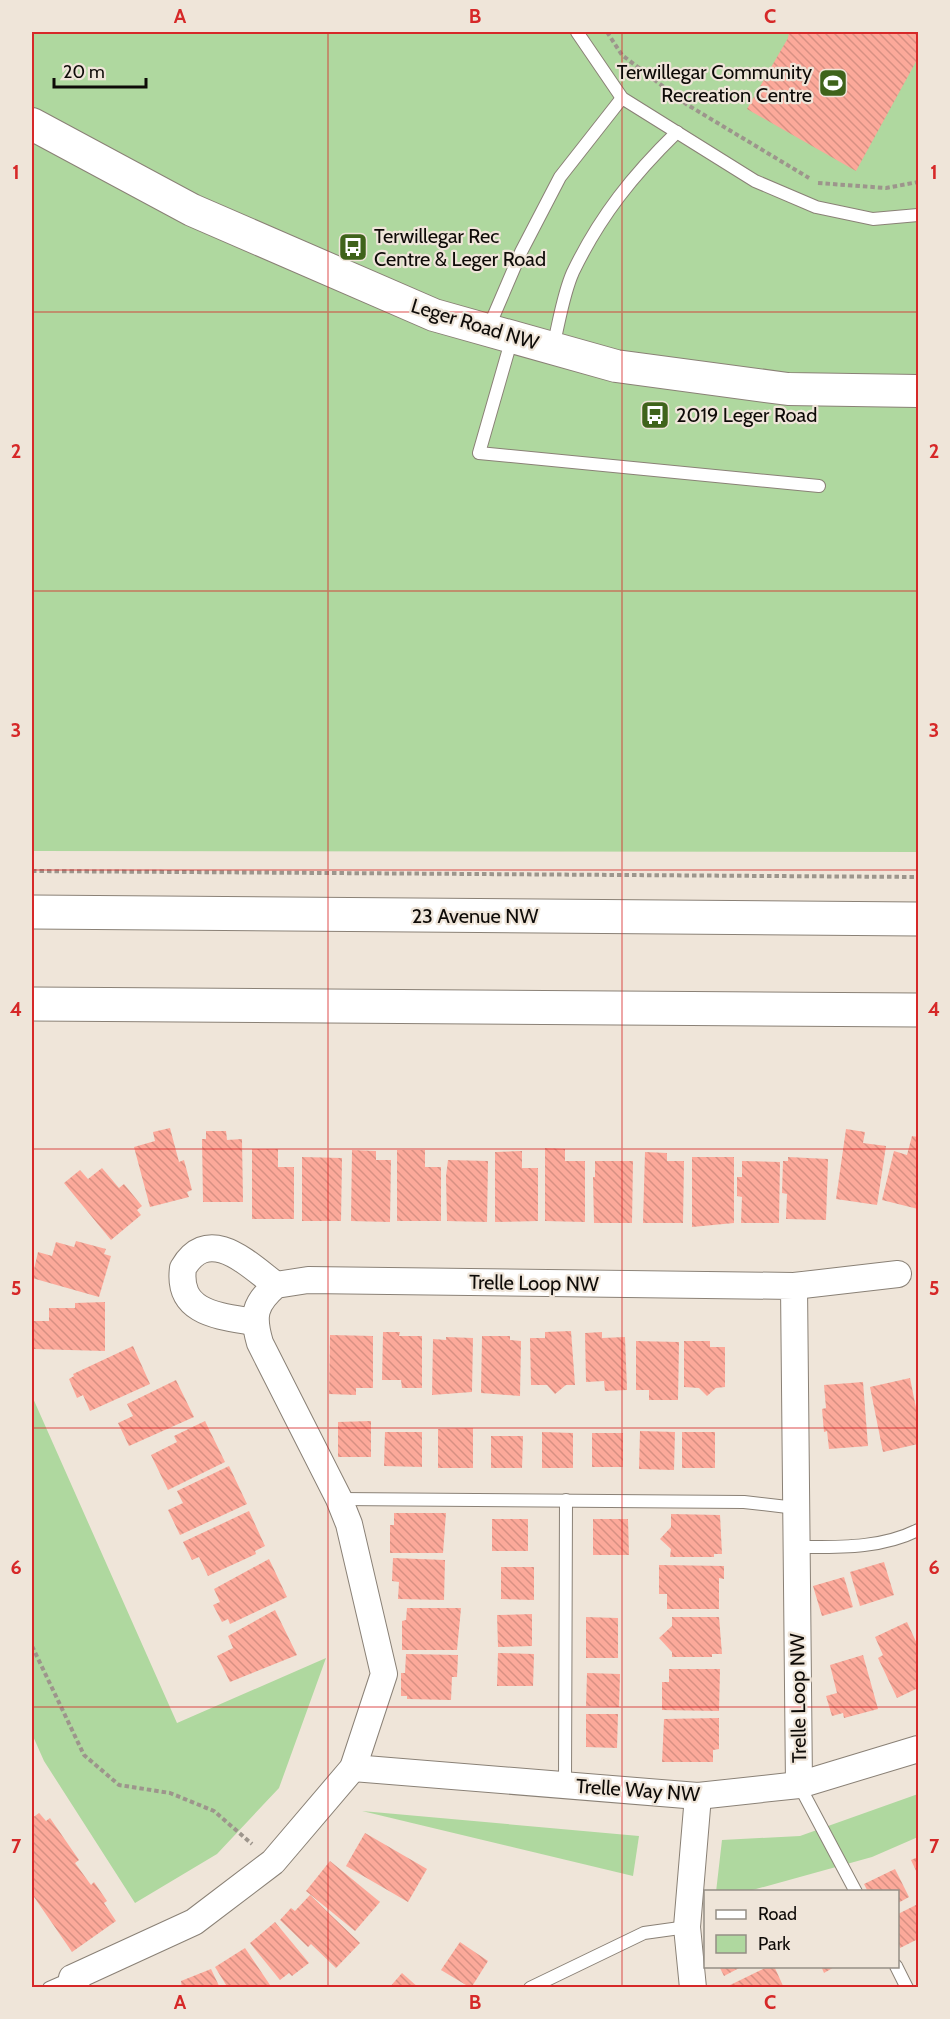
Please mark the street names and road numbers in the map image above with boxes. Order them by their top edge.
street label: Leger Road NW [408,293,542,355]
street label: 23 Avenue NW [412,904,538,928]
street label: Trelle Loop NW [469,1270,599,1296]
street label: Trelle Loop NW [785,1633,811,1763]
street label: Trelle Way NW [575,1774,701,1806]

